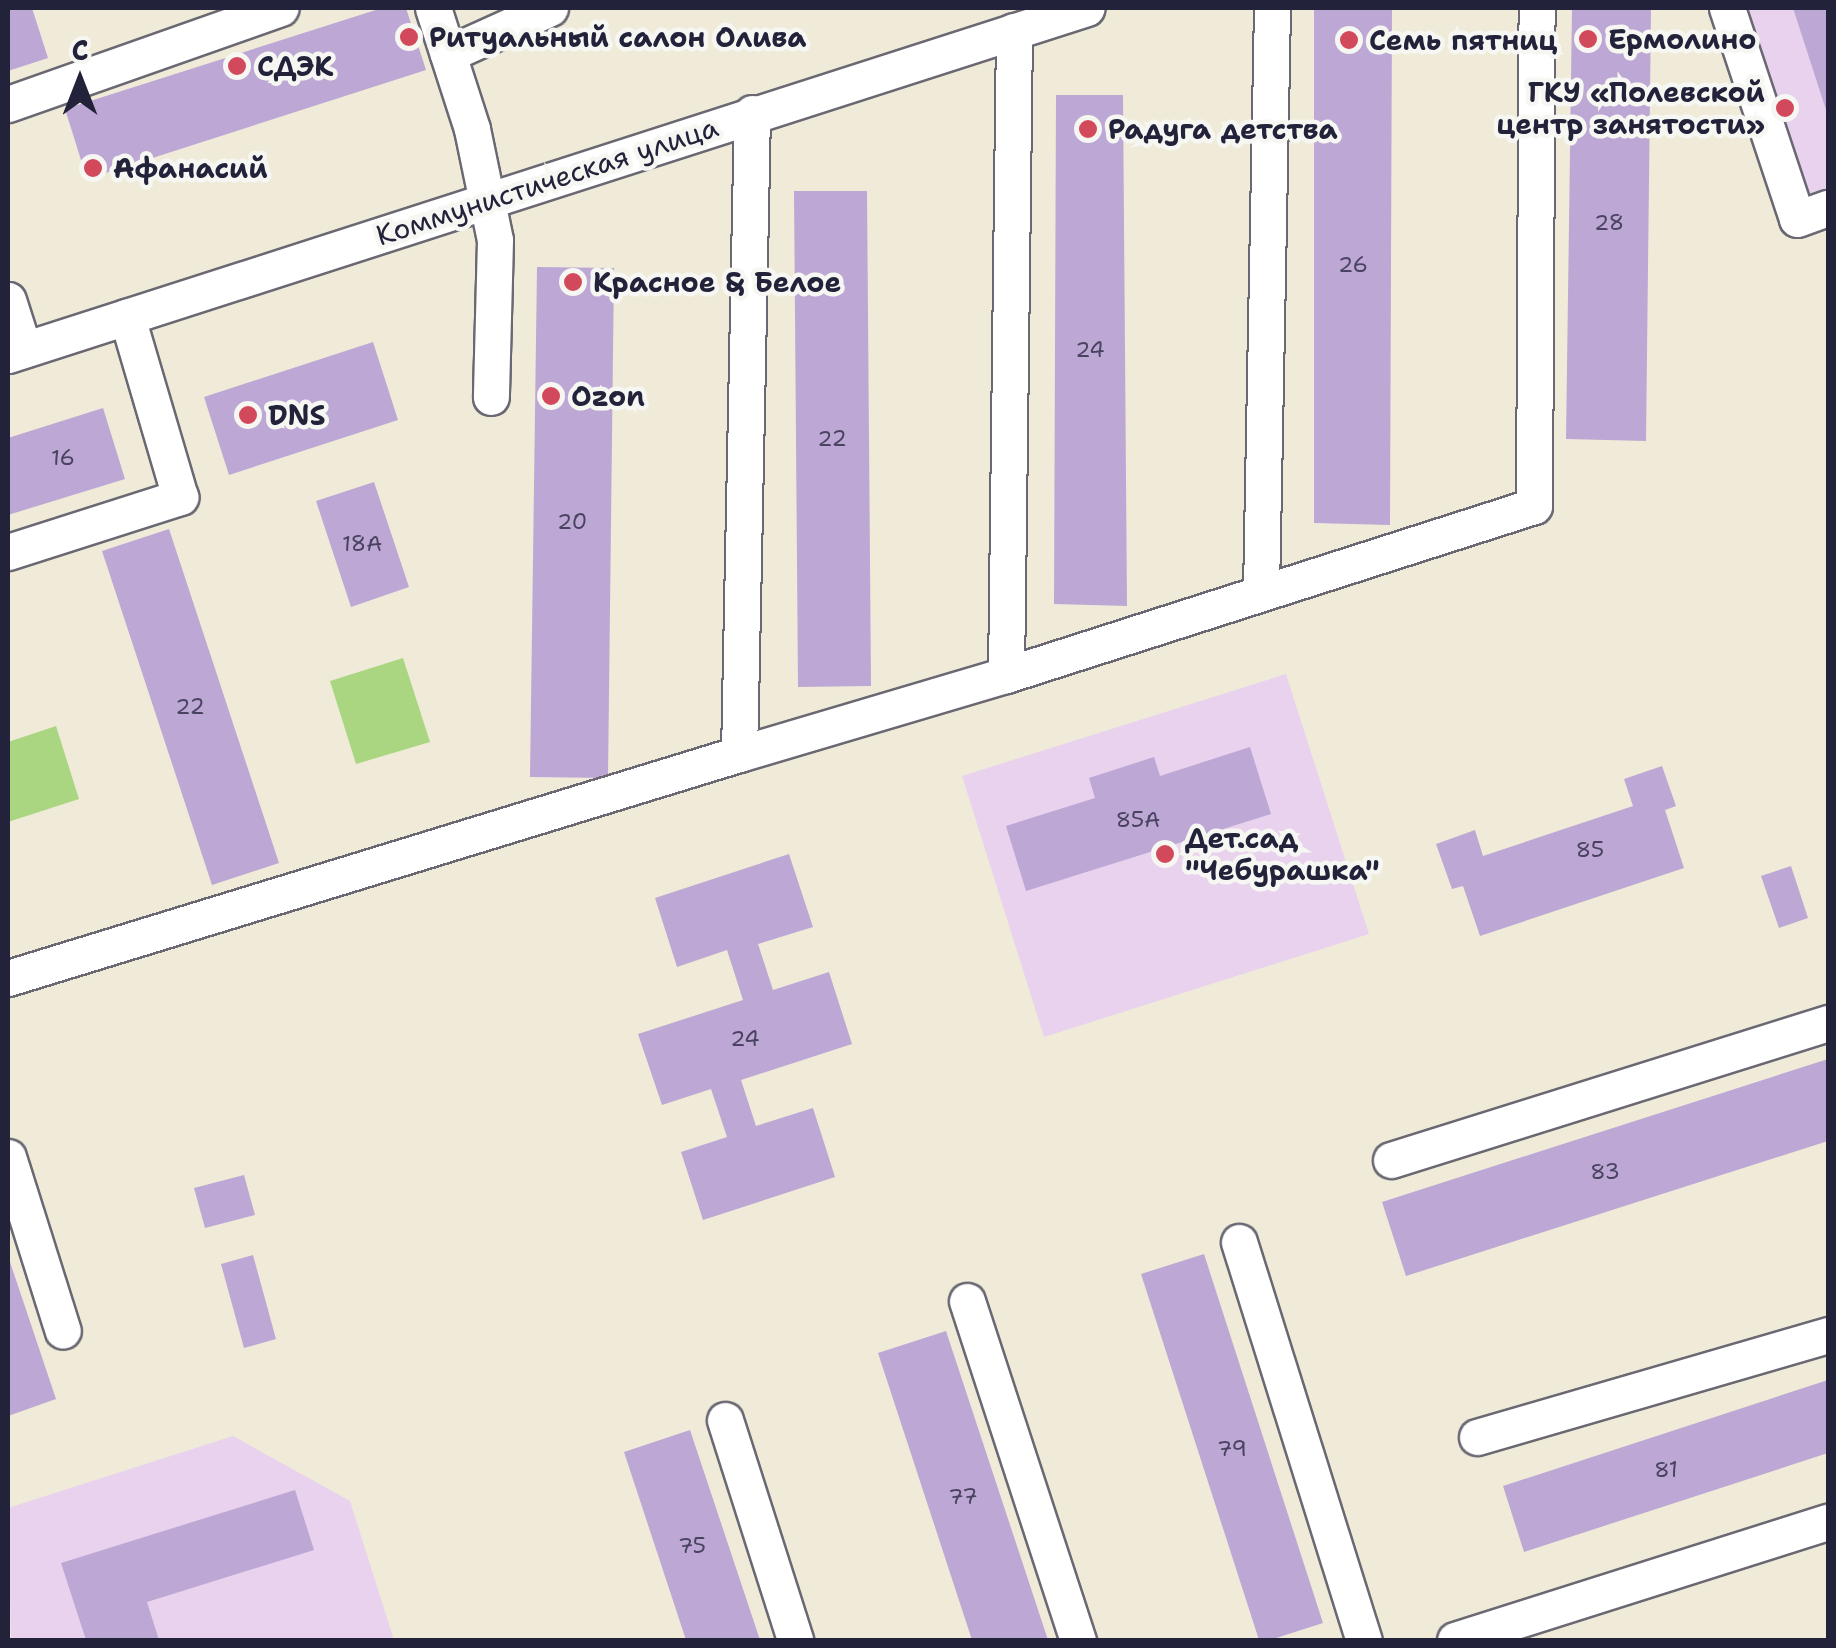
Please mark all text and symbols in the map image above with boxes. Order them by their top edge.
place label: Ритуальный салон Олива [429,20,806,54]
place label: Ермолино [1608,22,1757,56]
place label: Семь пятниц [1369,23,1557,57]
marker: Ритуальный салон Олива [398,26,420,48]
marker: Ермолино [1577,28,1599,50]
marker: Семь пятниц [1338,29,1360,51]
north arrow [30,30,130,130]
text: С [71,31,89,69]
place label: СДЭК [257,49,333,83]
marker: СДЭК [226,55,248,77]
place label: ГКУ «Полевской центр занятости» [1496,75,1765,141]
marker: ГКУ «Полевской центр занятости» [1774,97,1796,119]
street label: Коммунистическая улица [372,110,722,252]
place label: Радуга детства [1108,112,1338,146]
marker: Радуга детства [1077,118,1099,140]
place label: Афанасий [113,151,268,185]
marker: Афанасий [82,157,104,179]
house number: 28 [1594,210,1624,236]
house number: 26 [1338,252,1368,278]
place label: Красное & Белое [593,265,841,299]
marker: Красное & Белое [562,271,584,293]
house number: 24 [1075,337,1105,363]
place label: Ozon [571,379,645,413]
marker: Ozon [540,385,562,407]
place label: DNS [268,398,325,432]
marker: DNS [237,404,259,426]
house number: 22 [817,426,847,452]
house number: 16 [51,445,75,471]
house number: 20 [557,509,587,535]
house number: 18А [342,531,382,557]
house number: 22 [175,694,205,720]
house number: 85А [1116,807,1160,833]
place label: Дет.сад "Чебурашка" [1185,821,1380,887]
house number: 85 [1576,837,1604,863]
marker: Дет.сад "Чебурашка" [1154,843,1176,865]
house number: 24 [730,1026,760,1052]
house number: 83 [1590,1159,1620,1185]
house number: 79 [1217,1436,1247,1462]
house number: 81 [1654,1457,1678,1483]
house number: 77 [948,1484,978,1510]
house number: 75 [678,1533,706,1559]

